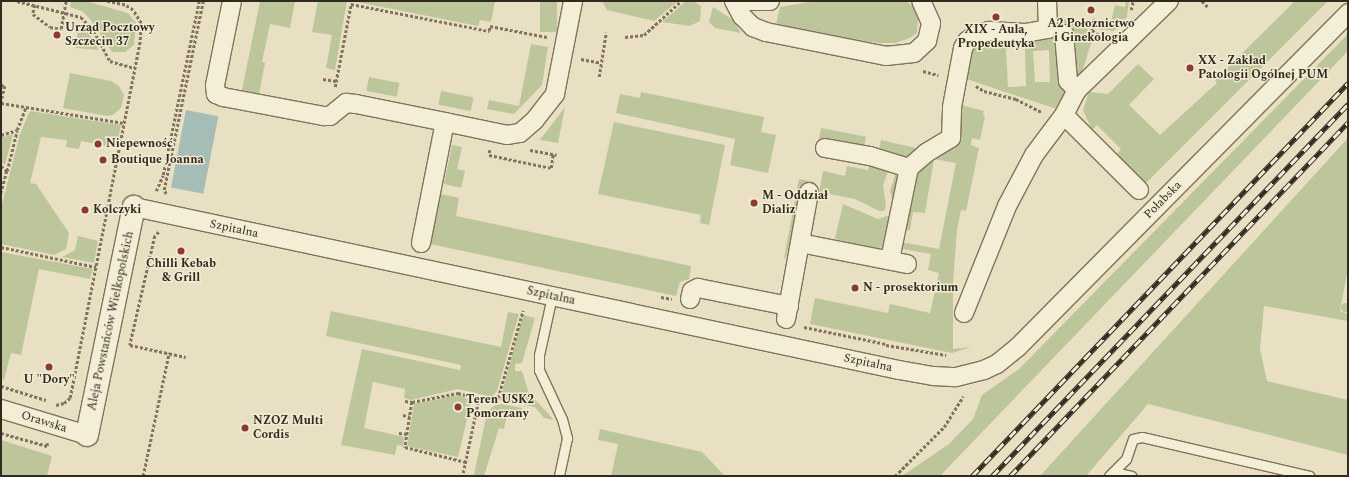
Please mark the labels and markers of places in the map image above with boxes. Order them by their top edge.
marker: A2 Połoznictwo i Ginekologia [1086,5,1096,15]
marker: XIX - Aula, Propedeutyka [991,12,1001,22]
place label: A2 Połoznictwo i Ginekologia [1047,17,1135,45]
place label: Urząd Pocztowy Szczecin 37 [65,21,155,49]
place label: XIX - Aula, Propedeutyka [958,23,1034,51]
marker: Urząd Pocztowy Szczecin 37 [52,30,62,40]
place label: XX - Zakład Patologii Ogólnej PUM [1198,54,1328,82]
marker: XX - Zakład Patologii Ogólnej PUM [1185,63,1195,73]
place label: Niepewność [106,137,173,151]
marker: Niepewność [93,139,103,149]
place label: Boutique Joanna [111,153,204,167]
marker: Boutique Joanna [98,155,108,165]
place label: M - Oddział Dializ [762,189,828,217]
marker: M - Oddział Dializ [749,198,759,208]
place label: Kolczyki [93,203,141,217]
marker: Kolczyki [80,205,90,215]
marker: Chilli Kebab & Grill [176,246,186,256]
place label: Chilli Kebab & Grill [146,257,216,285]
place label: N - prosektorium [863,281,958,295]
marker: N - prosektorium [850,283,860,293]
marker: U "Dory" [44,362,54,372]
place label: U "Dory" [23,373,75,387]
place label: Teren USK2 Pomorzany [466,393,534,421]
marker: Teren USK2 Pomorzany [453,402,463,412]
place label: NZOZ Multi Cordis [253,414,323,442]
marker: NZOZ Multi Cordis [240,423,250,433]

